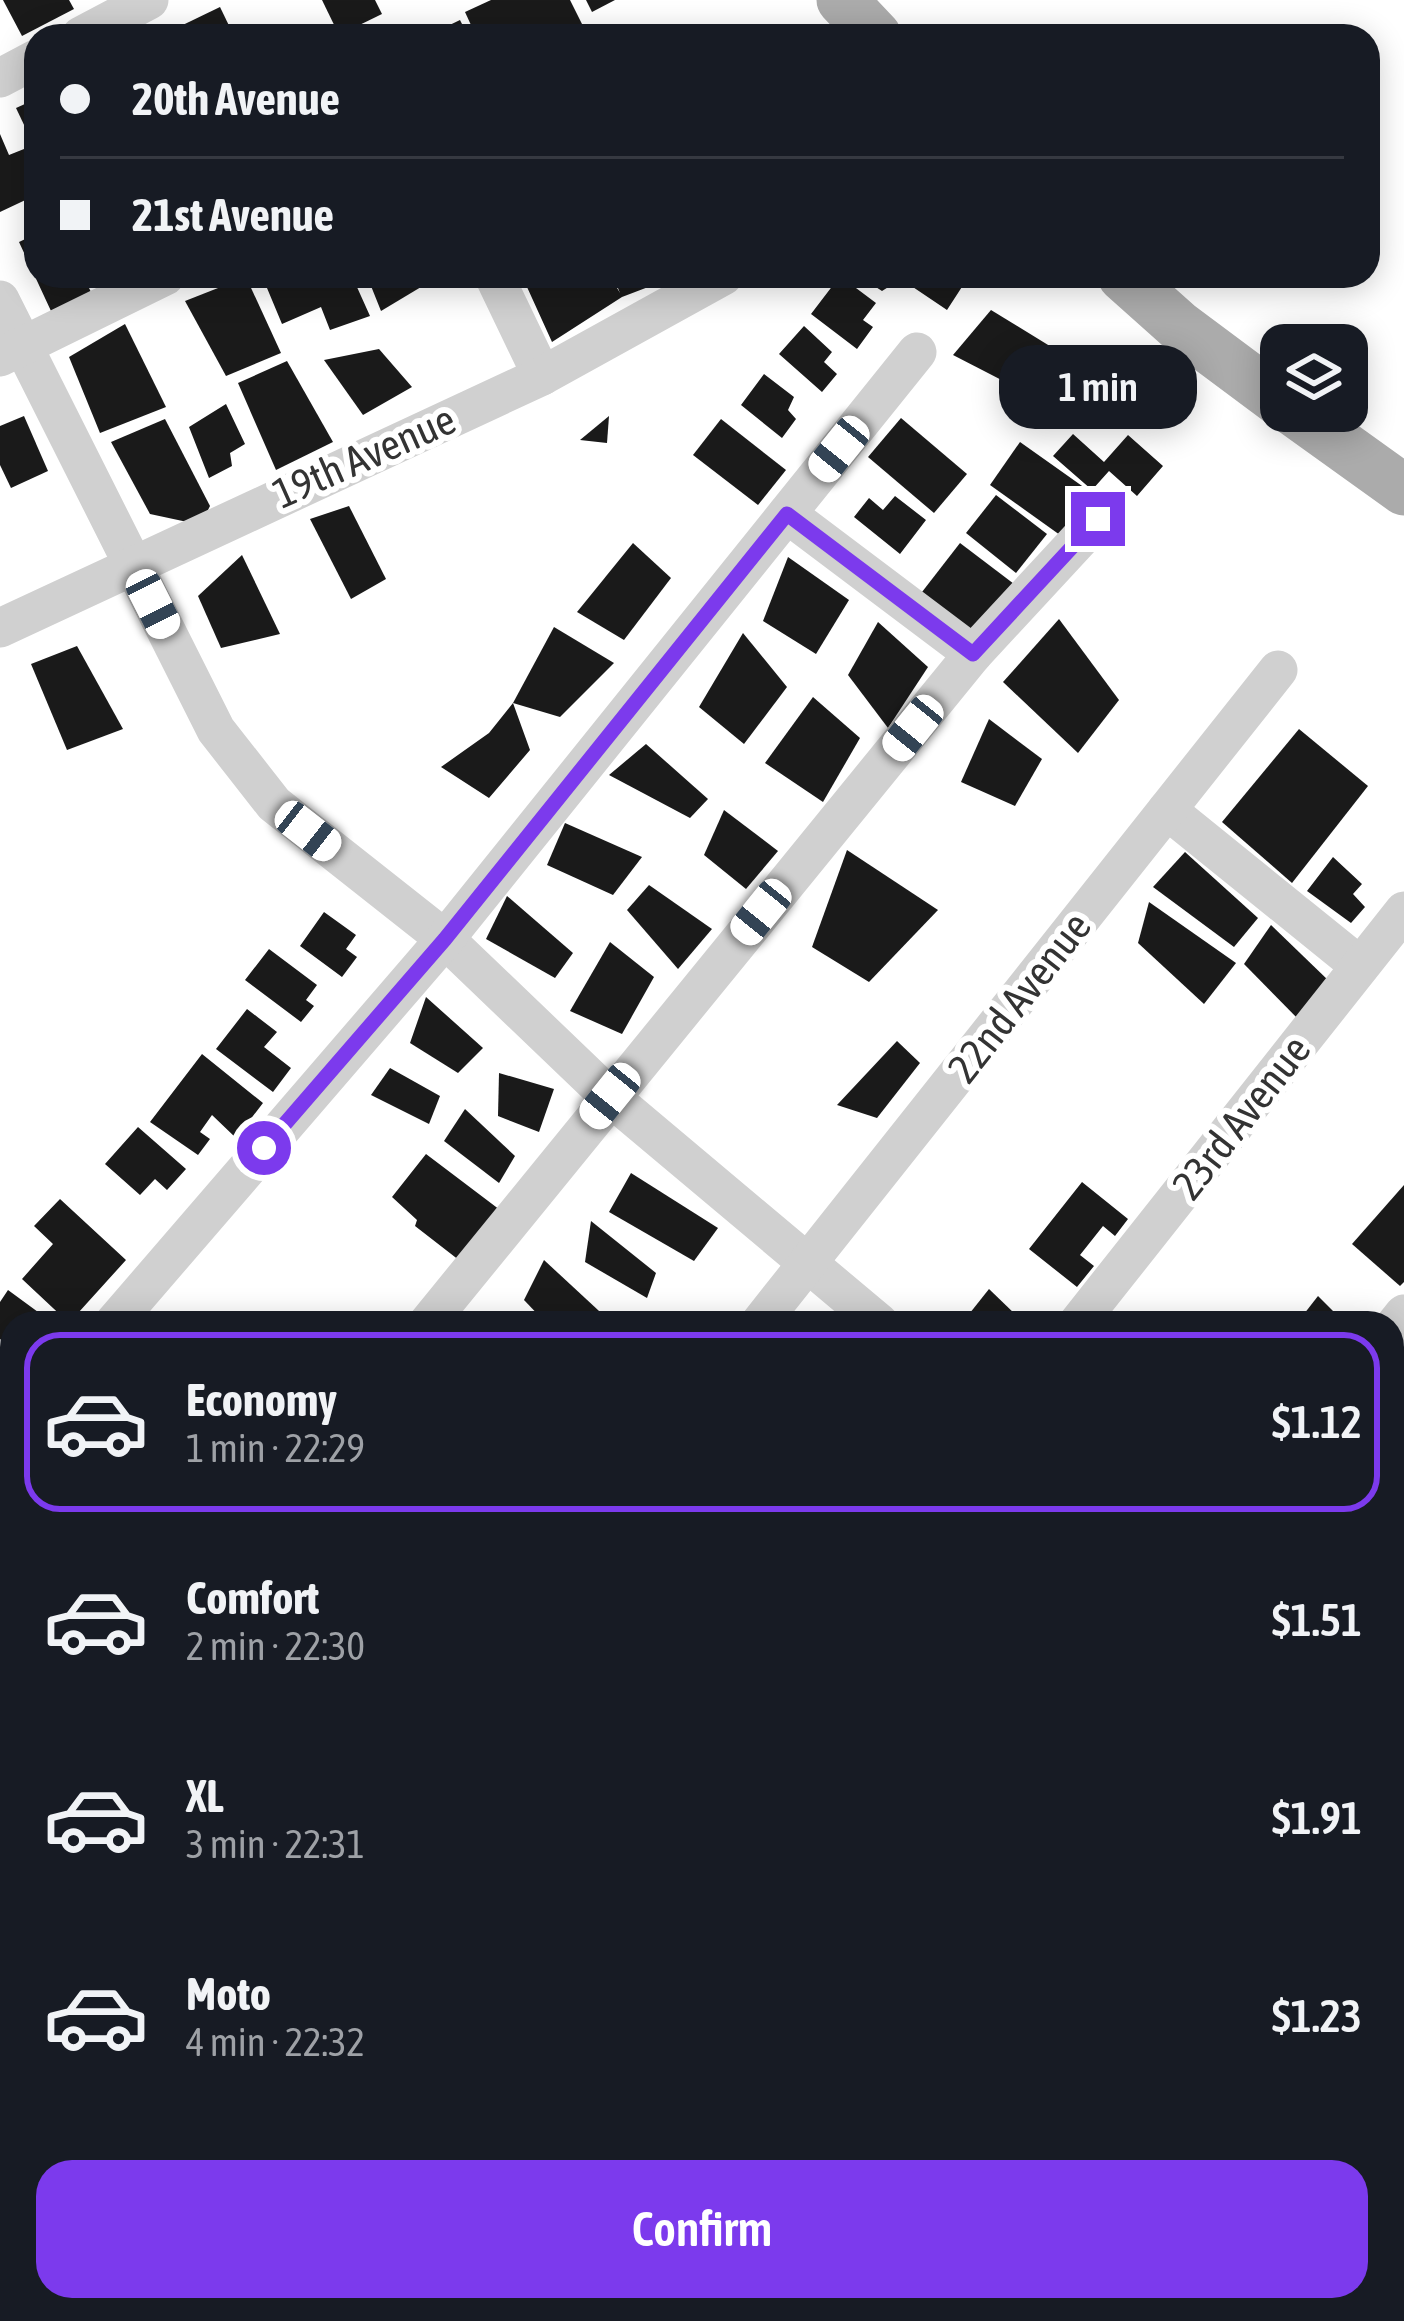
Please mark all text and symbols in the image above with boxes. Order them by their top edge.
text: 20th Avenue [132,73,340,125]
text: 21st Avenue [132,189,334,241]
map controls [1260,324,1368,432]
button: layers [1260,324,1368,432]
callout: 1 min [999,345,1197,429]
text: 1 min [1058,365,1138,409]
street label: 19th Avenue [266,395,462,517]
car [802,410,876,488]
route end [1071,492,1125,546]
car [121,564,185,644]
car [876,689,950,767]
car [269,795,347,867]
car [724,873,798,951]
street label: 22nd Avenue [938,903,1100,1091]
street label: 23rd Avenue [1162,1026,1320,1208]
car [573,1057,647,1135]
route start [237,1121,291,1175]
icon: car [42,1368,150,1476]
text: Economy [186,1374,337,1426]
text: $1.12 [1272,1396,1362,1448]
text: 1 min · 22:29 [186,1426,365,1470]
icon: car [42,1566,150,1674]
text: Comfort [186,1572,319,1624]
text: $1.51 [1272,1594,1362,1646]
text: 2 min · 22:30 [186,1624,365,1668]
icon: car [42,1764,150,1872]
text: XL [186,1770,224,1822]
text: $1.91 [1272,1792,1362,1844]
text: 3 min · 22:31 [186,1822,365,1866]
icon: car [42,1962,150,2070]
text: Moto [186,1968,271,2020]
text: $1.23 [1272,1990,1362,2042]
text: 4 min · 22:32 [186,2020,365,2064]
button: Confirm [36,2160,1368,2298]

